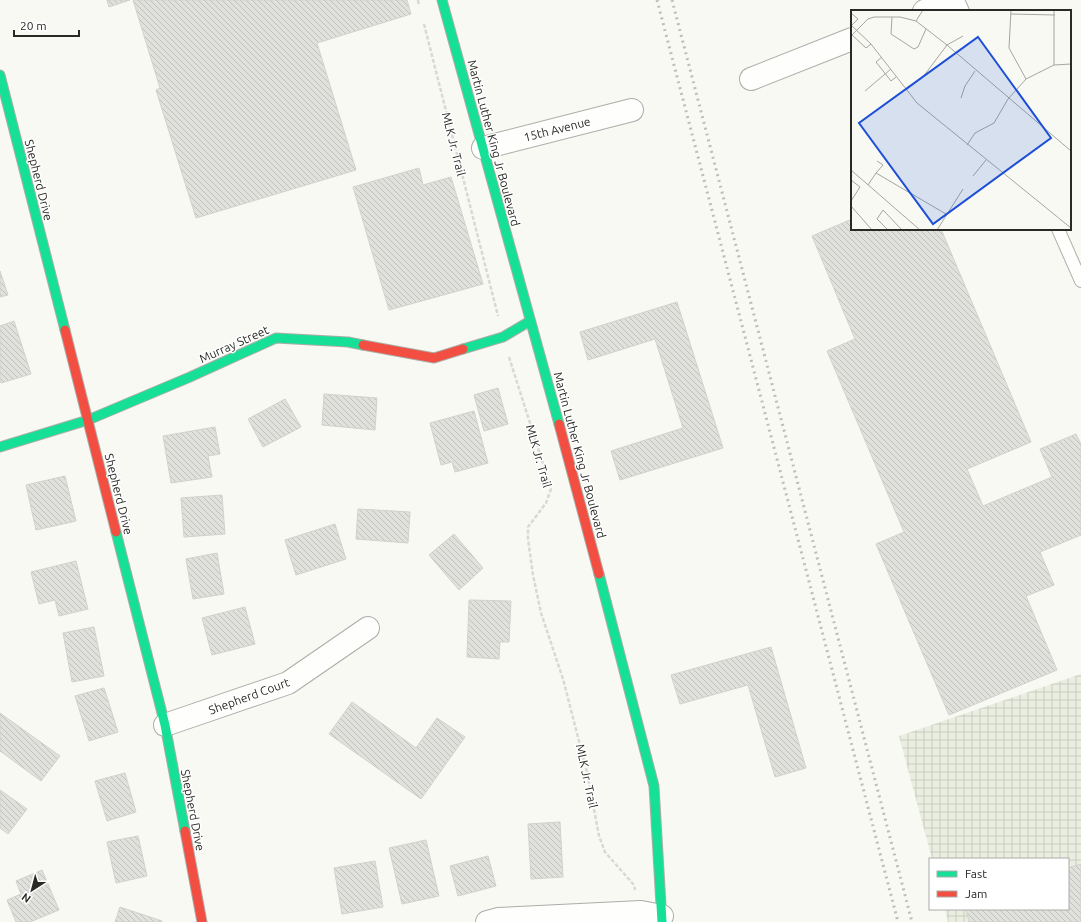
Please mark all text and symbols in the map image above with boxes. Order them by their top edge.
inset map [851,10,1071,230]
scale bar [14,12,79,38]
text: 20 m [20,19,47,32]
street label: Martin Luther King Jr Boulevard [465,58,523,228]
street label: MLK Jr. Trail [440,111,468,177]
street label: 15th Avenue [522,114,592,144]
street label: Shepherd Drive [23,138,55,222]
street label: Murray Street [197,323,271,365]
street label: Martin Luther King Jr Boulevard [551,370,609,540]
street label: MLK Jr. Trail [524,423,554,489]
street label: Shepherd Drive [103,452,135,536]
street label: Shepherd Court [207,675,291,717]
street label: MLK Jr. Trail [574,743,600,809]
street label: Shepherd Drive [179,768,207,852]
legend [929,858,1069,910]
text: Fast [965,867,987,880]
north arrow [12,870,52,910]
text: Jam [965,887,987,900]
text: N [19,891,33,905]

